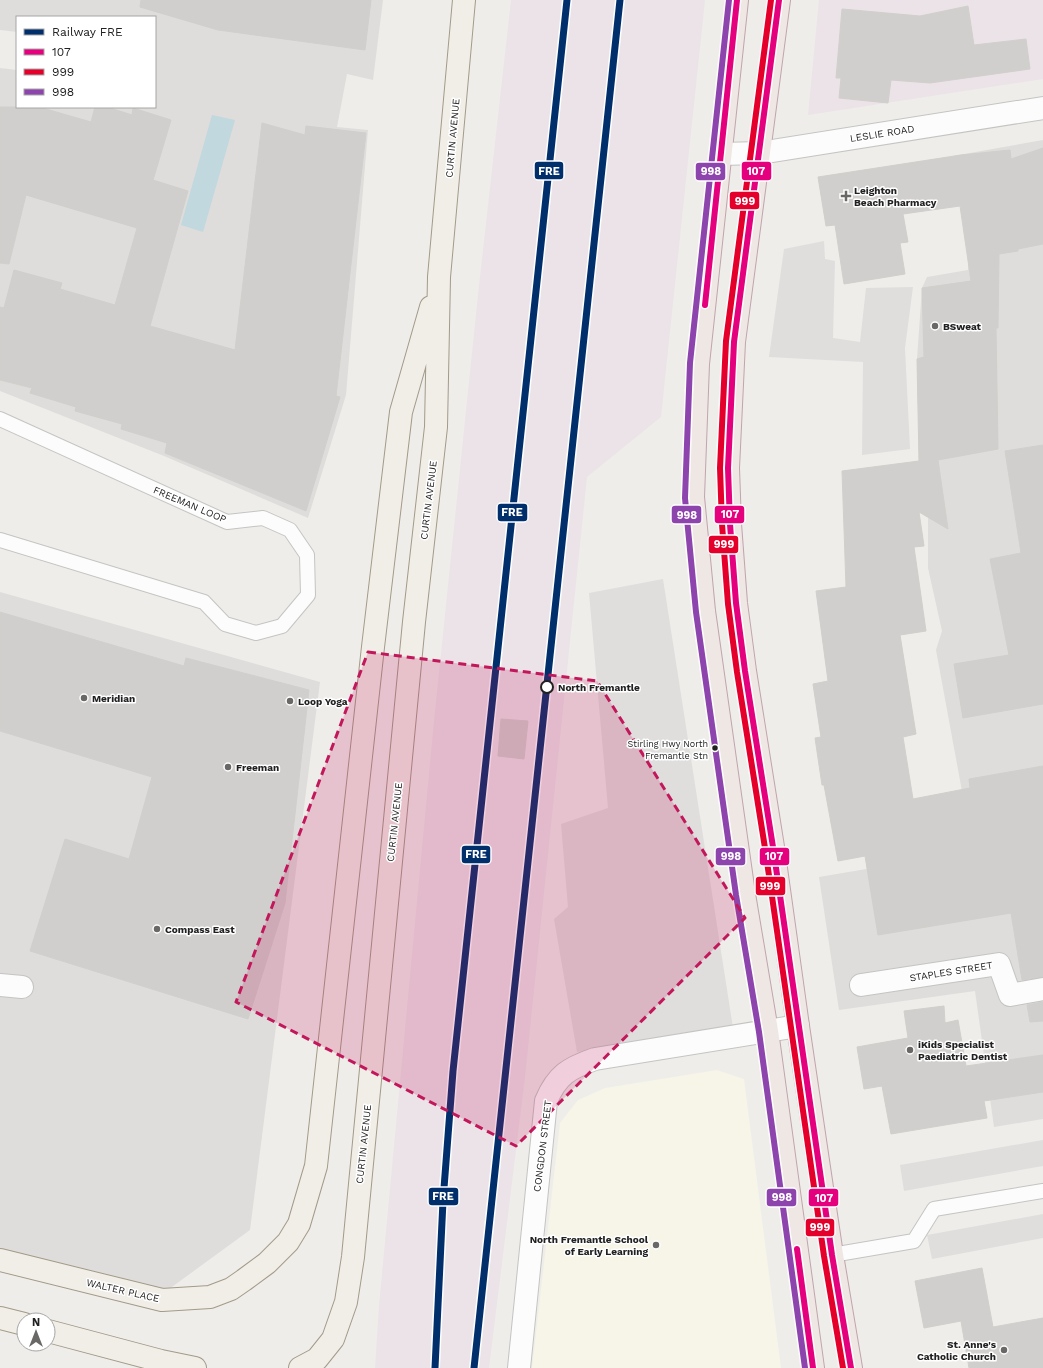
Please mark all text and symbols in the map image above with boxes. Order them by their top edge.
legend [16,16,156,108]
text: Railway FRE [52,25,123,39]
text: 107 [52,45,71,59]
text: 999 [52,65,74,79]
text: 998 [52,85,74,99]
street label: CURTIN AVENUE [444,98,461,178]
street label: LESLIE ROAD [849,123,915,144]
line badge: FRE [534,161,564,180]
line badge: 107 [741,161,772,181]
line badge: 998 [695,162,726,181]
text: FRE [538,165,560,178]
text: 998 [701,165,721,178]
text: 107 [747,165,765,178]
place label: Leighton Beach Pharmacy [854,185,937,208]
line badge: 999 [729,191,760,210]
marker: Leighton Beach Pharmacy [841,191,851,201]
text: 999 [735,195,755,208]
marker: BSweat [930,321,940,331]
place label: BSweat [943,321,982,332]
street label: CURTIN AVENUE [418,460,439,540]
street label: FREEMAN LOOP [152,484,228,525]
line badge: FRE [497,503,528,522]
line badge: 998 [671,505,702,524]
line badge: 107 [714,505,745,524]
text: FRE [501,506,523,519]
text: 107 [721,508,739,521]
text: 998 [677,509,697,522]
line badge: 999 [708,535,739,554]
text: 999 [714,538,734,551]
marker: North Fremantle [540,680,554,694]
place label: North Fremantle [558,682,640,693]
marker: Meridian [79,693,89,703]
place label: Meridian [92,693,135,704]
marker: Loop Yoga [285,696,295,706]
place label: Loop Yoga [298,696,348,707]
place label: Stirling Hwy North Fremantle Stn [628,739,708,761]
marker: Stirling Hwy North Fremantle Stn [710,743,720,753]
marker: Freeman [223,762,233,772]
place label: Freeman [236,762,279,773]
street label: CURTIN AVENUE [385,782,404,862]
line badge: FRE [461,845,491,864]
line badge: 998 [715,847,746,866]
line badge: 107 [759,847,790,866]
text: FRE [465,848,487,861]
text: 998 [721,850,741,863]
text: 107 [765,850,783,863]
line badge: 999 [755,876,786,896]
text: 999 [760,880,780,893]
marker: Compass East [152,924,162,934]
place label: Compass East [165,924,235,935]
street label: STAPLES STREET [909,960,993,983]
place label: iKids Specialist Paediatric Dentist [918,1039,1008,1062]
marker: iKids Specialist Paediatric Dentist [905,1045,915,1055]
street label: CONGDON STREET [531,1100,554,1192]
street label: CURTIN AVENUE [354,1104,373,1184]
line badge: FRE [428,1187,459,1206]
line badge: 998 [766,1188,797,1207]
line badge: 107 [808,1188,839,1207]
text: FRE [432,1190,454,1203]
text: 998 [772,1191,792,1204]
text: 107 [815,1192,833,1205]
line badge: 999 [805,1218,835,1237]
text: 999 [810,1221,830,1234]
place label: North Fremantle School of Early Learning [530,1234,649,1257]
marker: North Fremantle School of Early Learning [651,1240,661,1250]
street label: WALTER PLACE [85,1277,161,1304]
north arrow [16,1312,56,1352]
text: N [32,1316,40,1329]
place label: St. Anne's Catholic Church [917,1339,997,1362]
marker: St. Anne's Catholic Church [999,1345,1009,1355]

